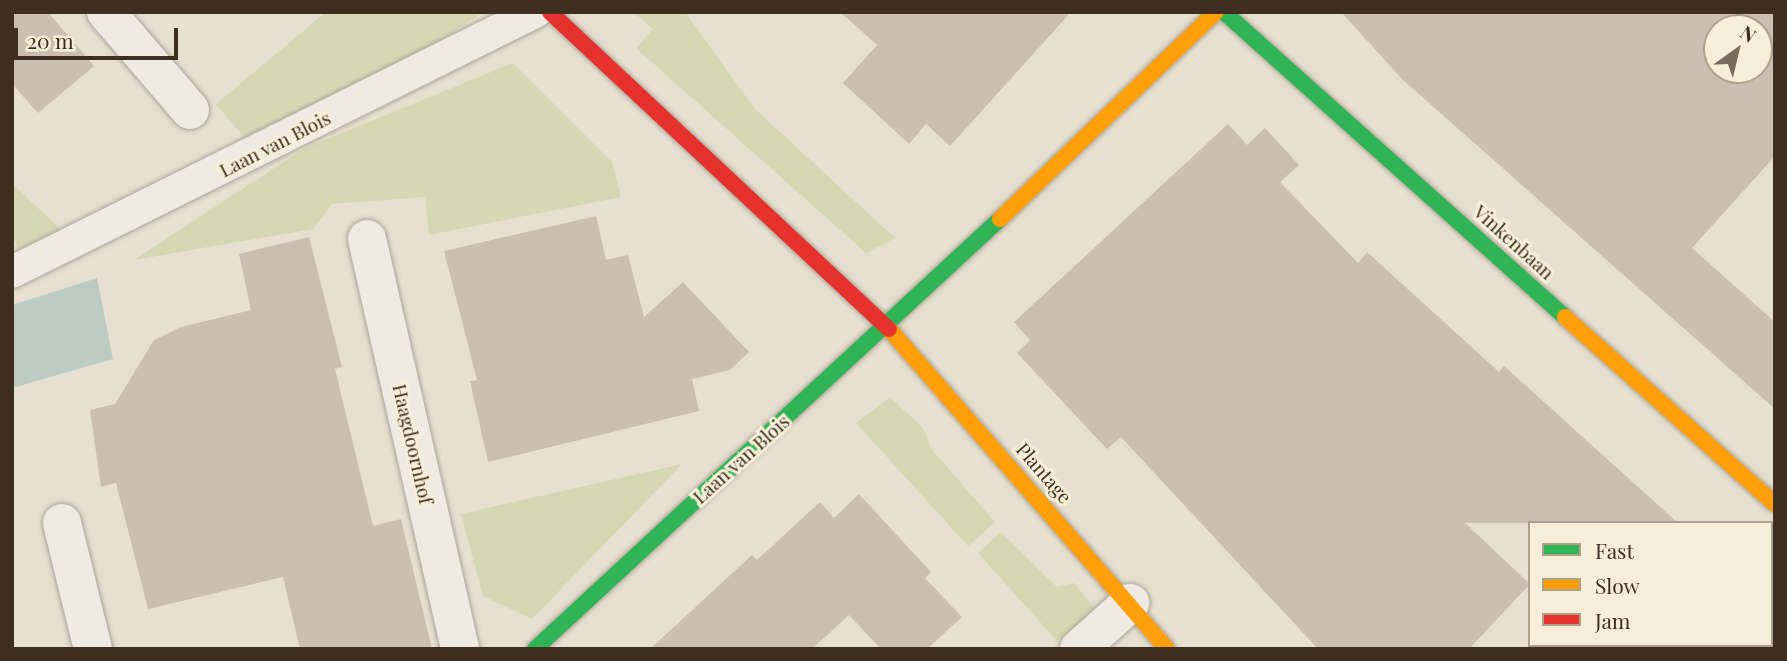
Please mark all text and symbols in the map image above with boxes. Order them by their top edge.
scale bar [18,14,182,58]
north arrow [1703,14,1773,84]
text: N [1736,19,1762,48]
text: 20 m [27,26,74,54]
street label: Laan van Blois [215,106,335,182]
street label: Vinkenbaan [1469,200,1559,284]
street label: Haagdoornhof [388,382,438,506]
street label: Laan van Blois [688,410,794,508]
street label: Plantage [1012,438,1076,508]
legend [1528,521,1773,647]
text: Fast [1595,536,1634,564]
text: Slow [1595,571,1640,599]
text: Jam [1595,606,1631,634]

